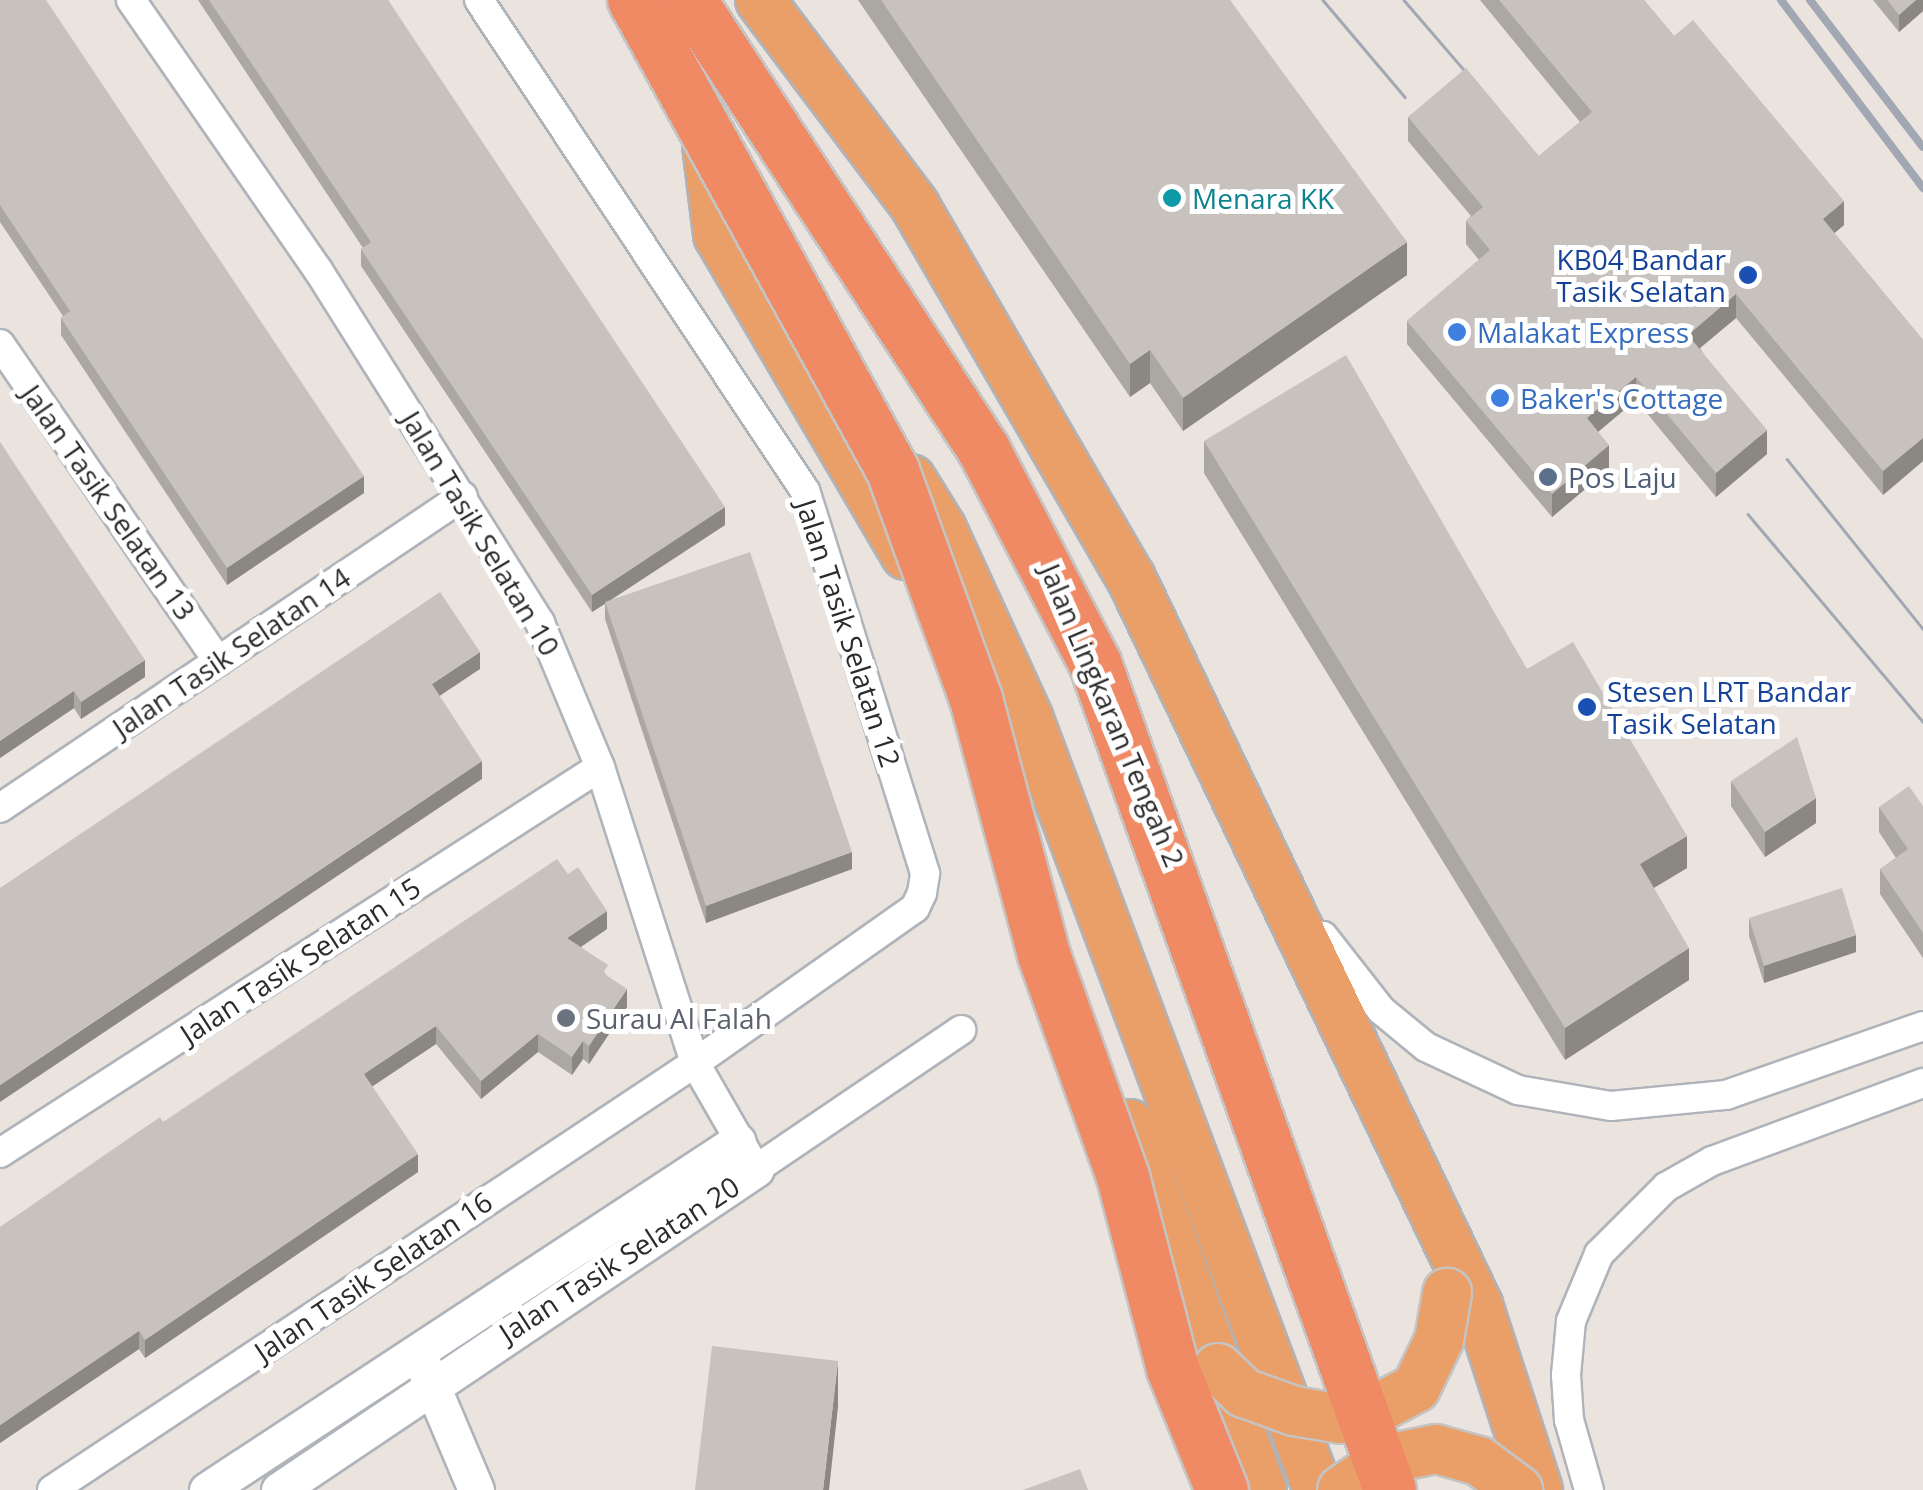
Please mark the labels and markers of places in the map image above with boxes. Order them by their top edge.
place label: Menara KK [1192,181,1334,215]
marker: Menara KK [1161,187,1183,209]
place label: KB04 Bandar Tasik Selatan [1556,242,1726,308]
marker: KB04 Bandar Tasik Selatan [1735,262,1761,288]
place label: Malakat Express [1477,315,1689,349]
marker: Malakat Express [1446,321,1468,343]
place label: Baker's Cottage [1520,381,1723,415]
marker: Baker's Cottage [1489,387,1511,409]
place label: Pos Laju [1568,460,1677,494]
marker: Pos Laju [1537,466,1559,488]
place label: Stesen LRT Bandar Tasik Selatan [1607,674,1851,740]
marker: Stesen LRT Bandar Tasik Selatan [1576,696,1598,718]
place label: Surau Al Falah [586,1001,772,1035]
marker: Surau Al Falah [555,1007,577,1029]

